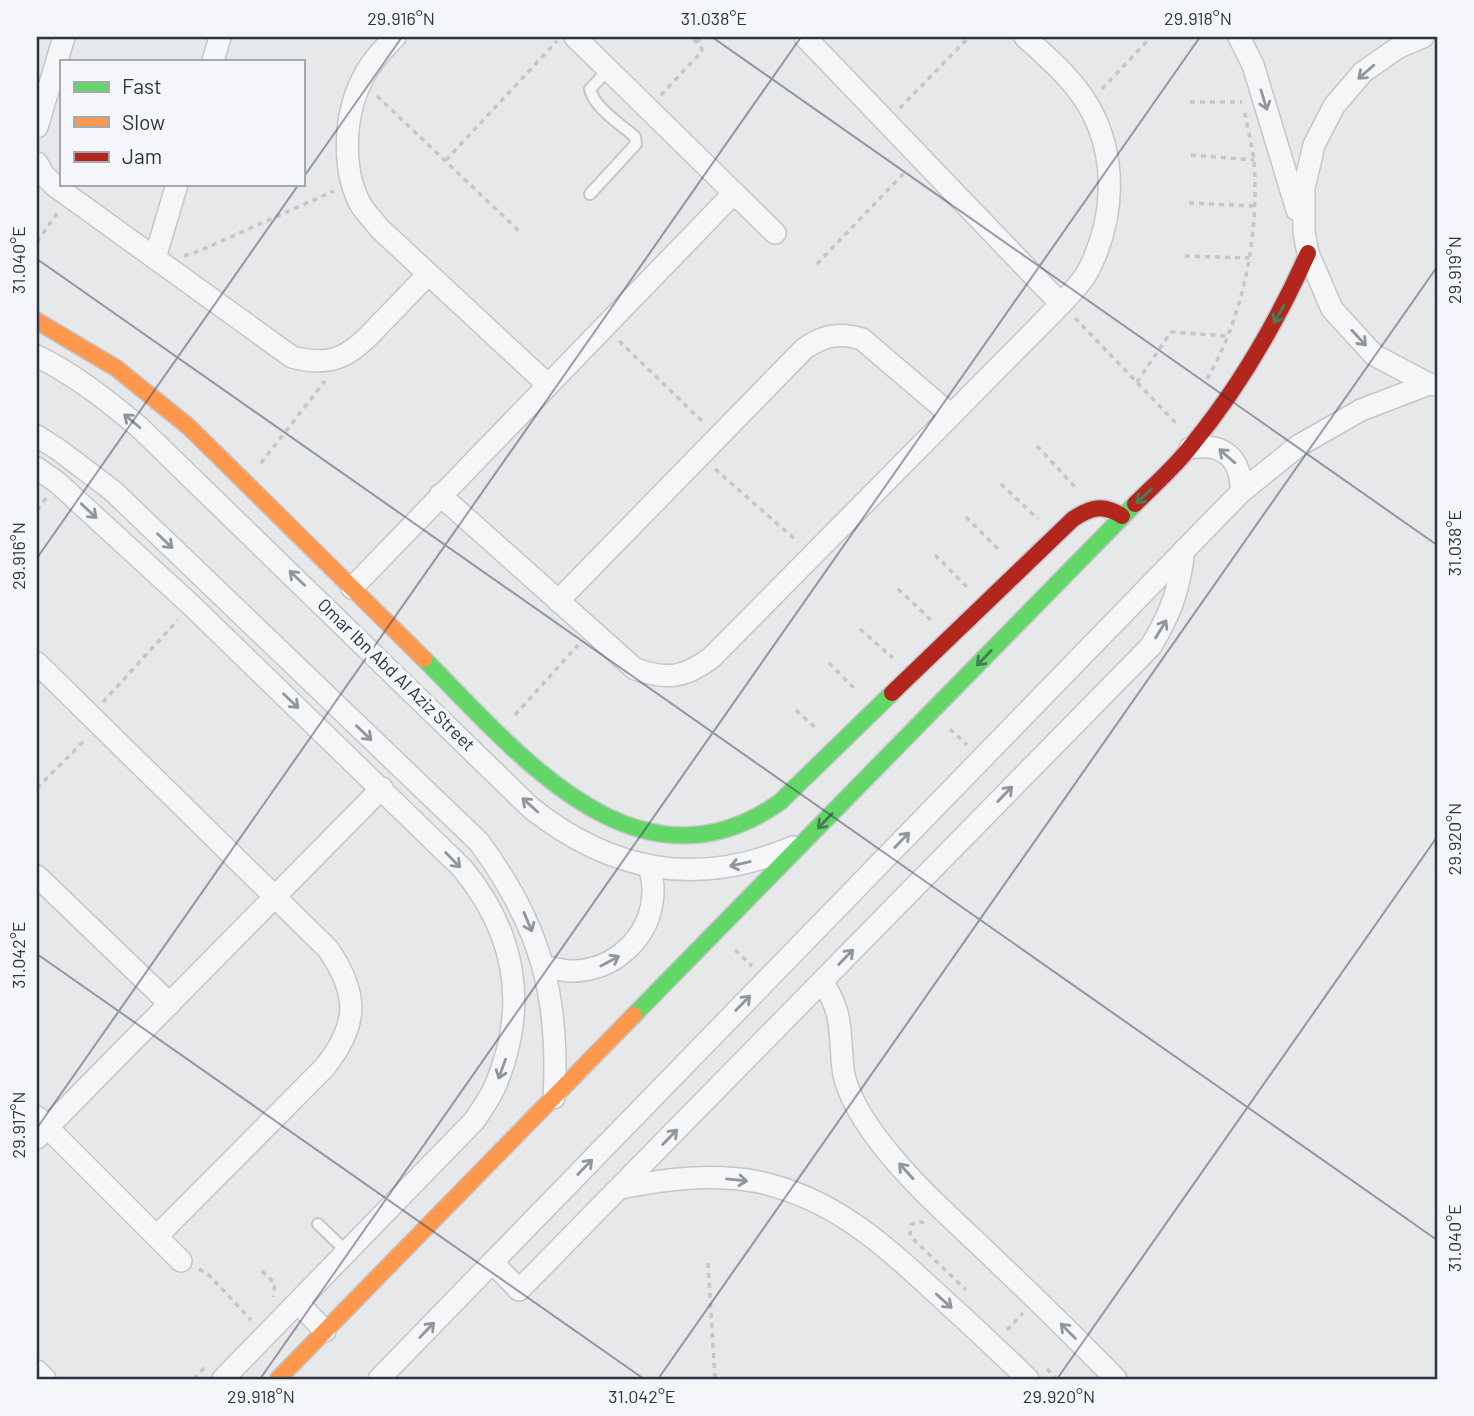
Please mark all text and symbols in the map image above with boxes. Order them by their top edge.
text: 29.916°N [367,7,435,29]
text: 31.038°E [681,7,747,29]
text: 29.918°N [1164,7,1232,29]
legend [60,60,304,186]
one-way arrow [1357,64,1375,80]
text: Fast [122,73,162,98]
one-way arrow [1259,89,1272,111]
text: Slow [122,109,165,134]
text: Jam [122,143,162,168]
text: 31.040°E [7,226,29,294]
text: 29.919°N [1443,236,1465,304]
one-way arrow [1272,304,1286,324]
one-way arrow [1351,329,1368,346]
one-way arrow [123,413,141,429]
one-way arrow [1218,448,1236,464]
one-way arrow [1136,487,1153,504]
one-way arrow [80,503,97,520]
text: 31.038°E [1443,510,1465,576]
text: 29.916°N [7,522,29,590]
one-way arrow [156,533,173,550]
one-way arrow [288,569,305,586]
street label: Omar Ibn Abd Al Aziz Street [313,593,480,755]
one-way arrow [1155,619,1168,640]
one-way arrow [976,649,993,666]
one-way arrow [282,692,299,709]
one-way arrow [356,724,373,741]
one-way arrow [997,786,1014,803]
one-way arrow [521,798,539,814]
text: 29.920°N [1443,803,1465,875]
one-way arrow [817,812,834,829]
one-way arrow [893,832,910,849]
one-way arrow [445,851,462,868]
one-way arrow [729,858,752,872]
one-way arrow [522,910,535,932]
text: 31.042°E [7,921,29,989]
one-way arrow [838,949,855,966]
one-way arrow [599,954,619,968]
one-way arrow [735,995,752,1012]
one-way arrow [495,1057,507,1079]
text: 29.917°N [7,1092,29,1158]
one-way arrow [661,1129,678,1146]
one-way arrow [577,1159,594,1176]
one-way arrow [898,1162,914,1180]
one-way arrow [725,1174,747,1187]
text: 31.040°E [1443,1204,1465,1272]
one-way arrow [935,1292,952,1309]
one-way arrow [419,1322,436,1339]
one-way arrow [1060,1322,1077,1339]
text: 29.918°N [227,1385,295,1407]
text: 31.042°E [608,1385,676,1407]
text: 29.920°N [1023,1385,1095,1407]

